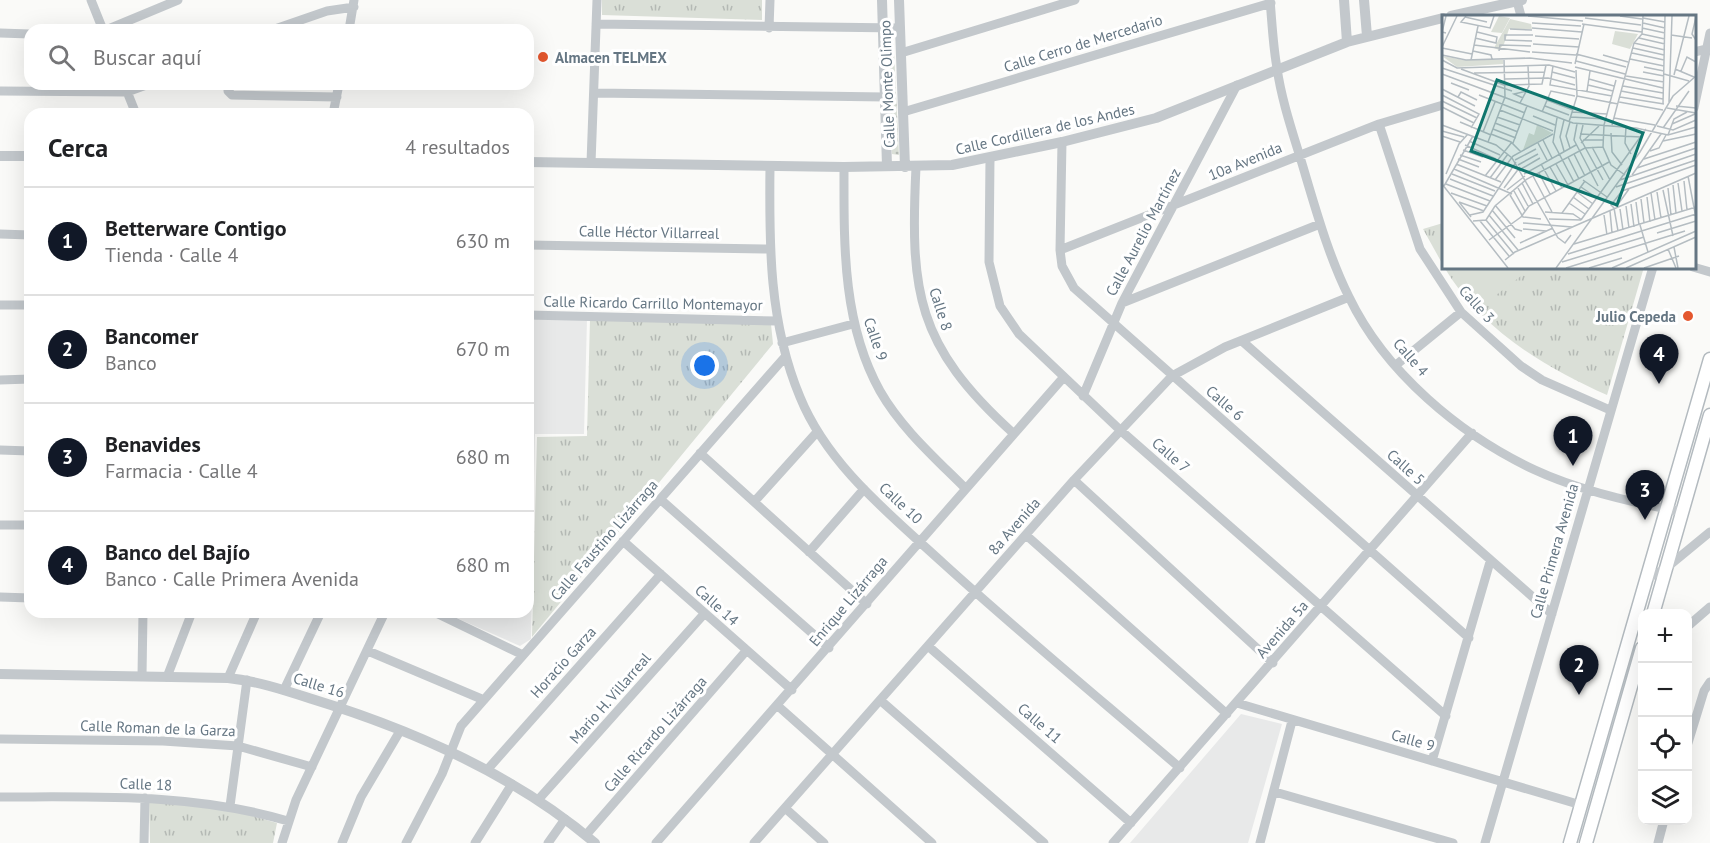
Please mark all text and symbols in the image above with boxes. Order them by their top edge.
street label: Calle Cerro de Mercedario [1001,10,1165,76]
inset map [1442,15,1695,268]
street label: Calle Monte Olimpo [875,20,899,148]
search box [24,24,534,90]
icon: search [45,41,78,74]
text: Buscar aquí [93,43,202,71]
place label: Almacen TELMEX [555,48,667,67]
marker: Almacen TELMEX [536,50,550,64]
street label: Calle Cordillera de los Andes [954,99,1136,159]
text: Cerca [48,131,108,164]
text: 4 resultados [405,134,510,160]
street label: 10a Avenida [1205,138,1285,184]
street label: Calle Aurelio Martínez [1101,165,1185,299]
text: Betterware Contigo [105,214,287,242]
street label: Calle Héctor Villarreal [579,221,720,243]
text: 1 [62,228,73,254]
text: 630 m [456,228,510,254]
text: Tienda · Calle 4 [105,242,238,268]
street label: Calle 3 [1455,281,1499,327]
street label: Calle 8 [925,285,957,333]
street label: Calle Ricardo Carrillo Montemayor [543,292,763,314]
place label: Julio Cepeda [1595,307,1676,326]
marker: Julio Cepeda [1681,309,1695,323]
street label: Calle 9 [860,315,892,363]
text: Bancomer [105,322,198,350]
street label: Calle 4 [1389,334,1433,380]
pin: 4 [1640,334,1678,384]
text: 2 [62,336,73,362]
text: 670 m [456,336,510,362]
text: Banco [105,350,157,376]
your location [690,351,719,380]
street label: Calle 6 [1202,381,1248,425]
pin: 1 [1554,416,1592,466]
text: Benavides [105,430,201,458]
street label: Calle 7 [1148,433,1194,477]
text: 3 [62,444,73,470]
text: 680 m [456,444,510,470]
street label: Calle 5 [1383,445,1429,489]
text: Farmacia · Calle 4 [105,458,258,484]
pin: 3 [1626,470,1664,520]
street label: Calle Faustino Lizárraga [546,476,662,604]
street label: Calle 10 [875,478,927,528]
street label: Calle Primera Avenida [1526,481,1582,621]
street label: 8a Avenida [984,493,1044,559]
text: Banco del Bajío [105,538,250,566]
text: 4 [62,552,73,578]
text: 680 m [456,552,510,578]
street label: Enrique Lizárraga [805,552,891,650]
text: Banco · Calle Primera Avenida [105,566,359,592]
street label: Calle 14 [691,580,743,630]
street label: Avenida 5a [1252,596,1312,662]
map controls [1638,609,1692,825]
button: + [1638,609,1692,663]
street label: Horacio Garza [526,622,600,702]
pin: 2 [1560,646,1598,695]
street label: Mario H. Villarreal [565,648,655,747]
button: − [1638,663,1692,717]
street label: Calle 16 [291,668,347,702]
street label: Calle Ricardo Lizárraga [599,672,711,796]
street label: Calle 11 [1014,699,1066,747]
street label: Calle Roman de la Garza [80,716,236,740]
button: locate [1638,717,1692,771]
street label: Calle 9 [1389,725,1437,755]
button: layers [1638,771,1692,825]
street label: Calle 18 [119,774,173,794]

